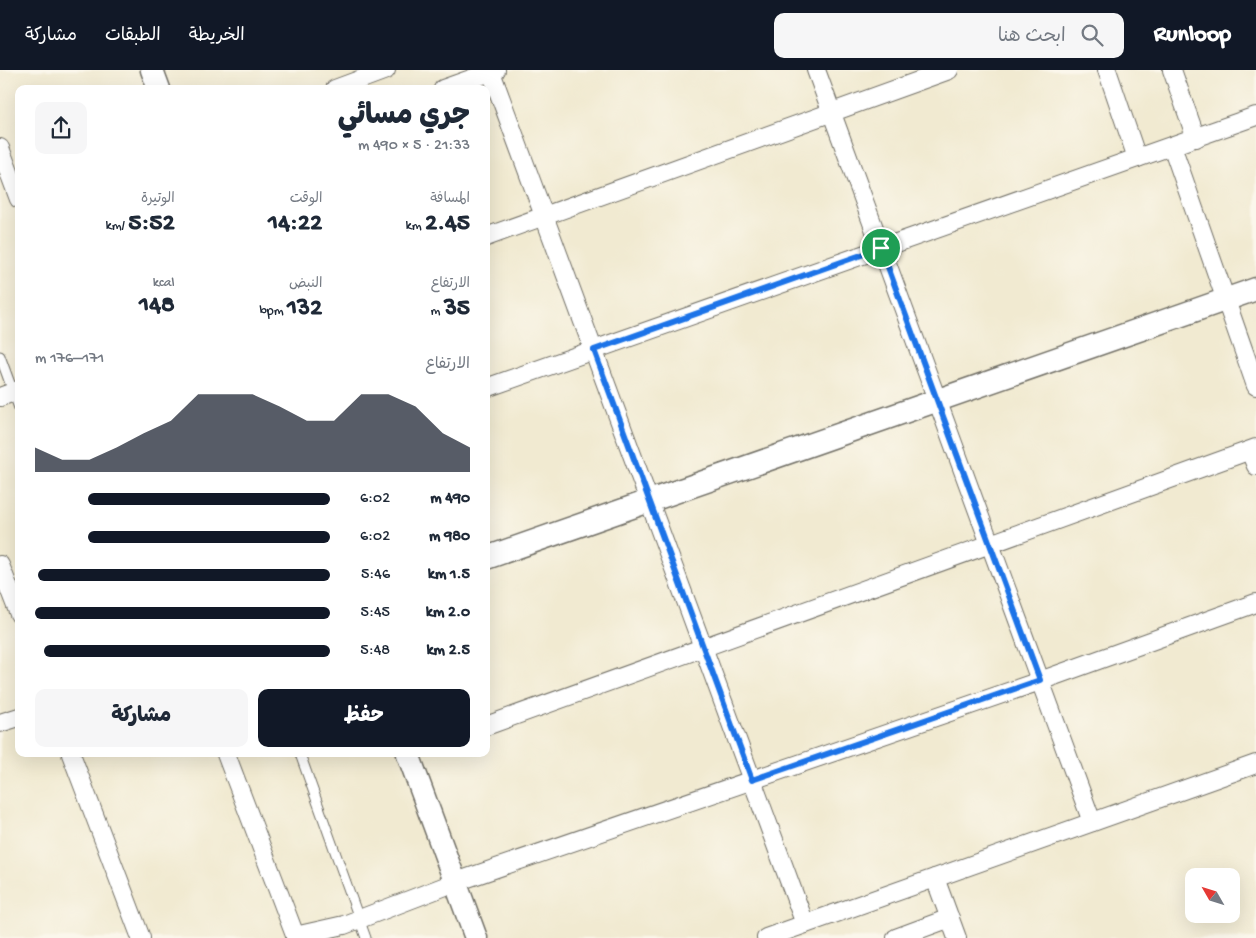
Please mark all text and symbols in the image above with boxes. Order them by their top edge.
search box [774,13,1124,58]
icon: search [1078,21,1106,49]
text: Runloop [1154,21,1231,50]
text: مشاركة [25,26,77,47]
text: الطبقات [105,26,161,47]
text: الخريطة [189,26,245,47]
text: ابحث هنا [998,26,1066,49]
text: جري مسائي [338,101,470,134]
button: share [35,102,87,154]
text: 21:33 · 5 × 490 m [358,137,470,156]
text: الوتيرة [141,191,175,208]
text: الوقت [290,191,322,208]
text: المسافة [430,191,470,208]
text: 5:52 [128,210,175,239]
text: 14:22 [268,210,322,239]
text: 2.45 [425,210,470,239]
text: /km [105,218,128,235]
text: km [405,218,425,235]
pin [860,227,902,269]
icon: arrive [867,234,895,262]
text: kcal [153,275,175,292]
text: النبض [289,276,322,293]
text: الارتفاع [431,276,470,293]
text: 148 [139,292,175,321]
text: 132 [287,295,322,324]
text: 35 [444,295,470,324]
text: bpm [259,303,287,320]
text: m [431,303,444,320]
text: 171–176 m [35,350,104,369]
text: الارتفاع [425,356,470,375]
text: 6:02 [360,490,390,509]
text: 490 m [430,490,470,509]
text: 6:02 [360,528,390,547]
text: 980 m [429,528,470,547]
text: 5:46 [361,566,390,585]
text: 1.5 km [428,566,470,585]
text: 5:45 [361,604,390,623]
text: 2.0 km [426,604,470,623]
text: 5:48 [360,642,390,661]
text: 2.5 km [426,642,470,661]
button: مشاركة [35,689,248,747]
button: حفظ [258,689,470,747]
north arrow [1185,868,1240,922]
map controls [1185,868,1240,923]

